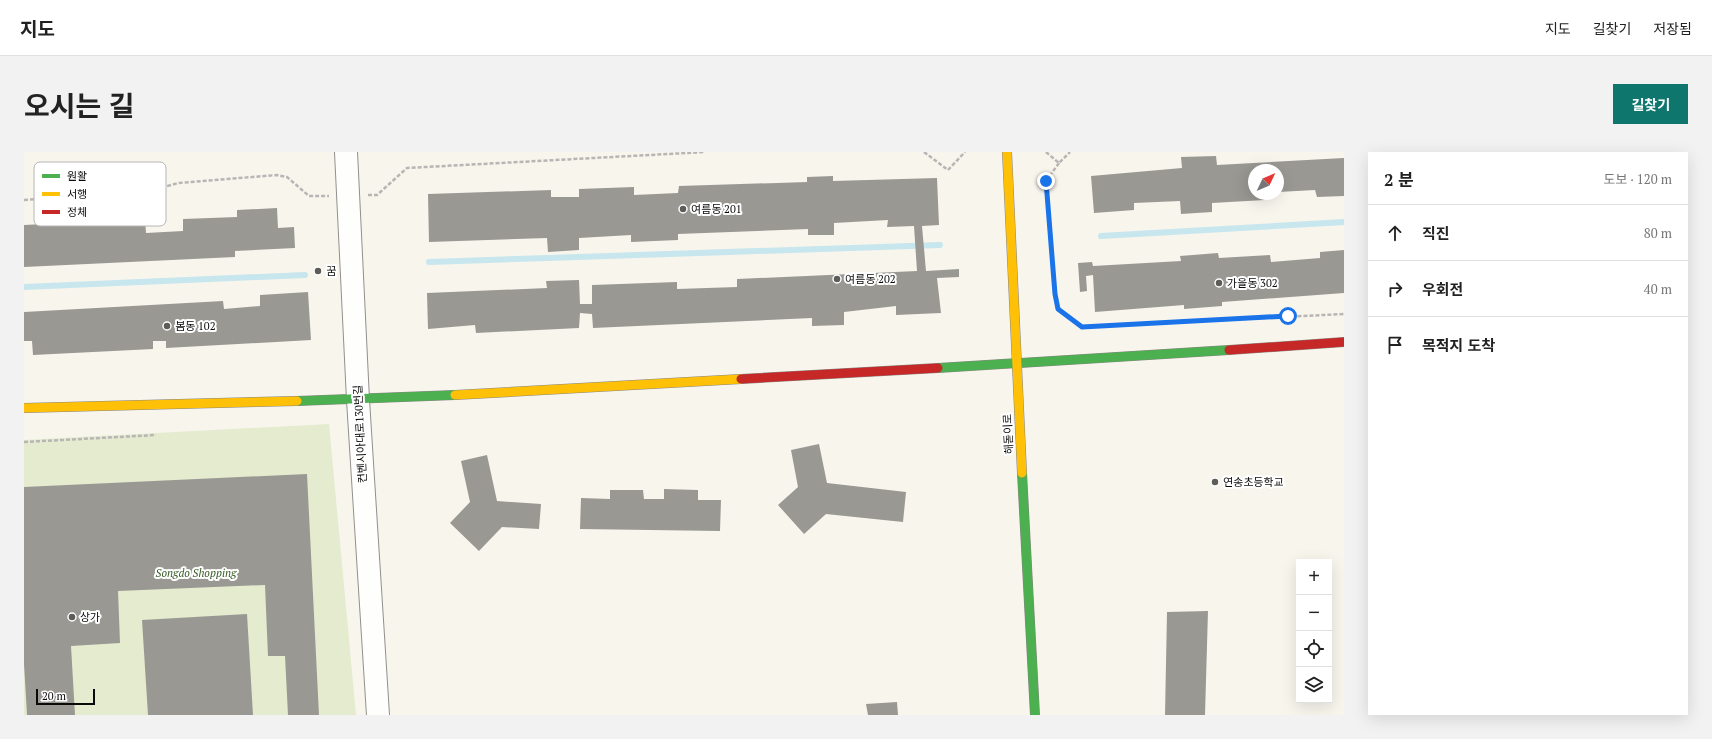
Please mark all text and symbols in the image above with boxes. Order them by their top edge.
text: 지도 [20,16,55,41]
text: 지도 [1545,19,1571,38]
text: 길찾기 [1593,19,1631,38]
text: 저장됨 [1653,19,1692,38]
button: 길찾기 [1613,84,1688,124]
text: 오시는 길 [24,87,135,124]
legend [34,162,166,226]
north arrow [1248,164,1284,200]
text: 2 분 [1384,168,1414,191]
text: 원활 [67,169,87,183]
text: 도보 · 120 m [1603,170,1672,188]
route end [1037,172,1055,190]
text: 서행 [67,187,87,201]
place label: 여름동 201 [691,202,742,216]
marker: 여름동 201 [678,204,688,214]
text: 정체 [67,205,87,219]
icon: ahead [1384,222,1406,244]
text: 직진 [1422,223,1450,243]
text: 80 m [1644,224,1672,242]
place label: 꿈 [326,264,336,278]
marker: 꿈 [313,266,323,276]
place label: 여름동 202 [845,272,896,286]
marker: 여름동 202 [832,274,842,284]
place label: 가을동 302 [1227,276,1278,290]
marker: 가을동 302 [1214,278,1224,288]
icon: right [1384,278,1406,300]
text: 우회전 [1422,279,1463,299]
text: 40 m [1644,280,1672,298]
route start [1279,307,1297,325]
place label: 봄동 102 [175,319,216,333]
marker: 봄동 102 [162,321,172,331]
icon: arrive [1384,334,1406,356]
text: 목적지 도착 [1422,335,1495,355]
street label: 컨벤시아대로130번길 [350,384,370,484]
street label: 해돋이로 [1000,413,1016,455]
place label: 연송초등학교 [1223,475,1284,489]
marker: 연송초등학교 [1210,477,1220,487]
map controls [1296,559,1332,703]
button: + [1296,559,1332,595]
park label: Songdo Shopping [156,566,237,580]
button: − [1296,595,1332,631]
place label: 상가 [80,610,100,624]
marker: 상가 [67,612,77,622]
button: locate [1296,631,1332,667]
button: layers [1296,667,1332,703]
scale bar [36,687,95,706]
text: 20 m [42,689,66,703]

